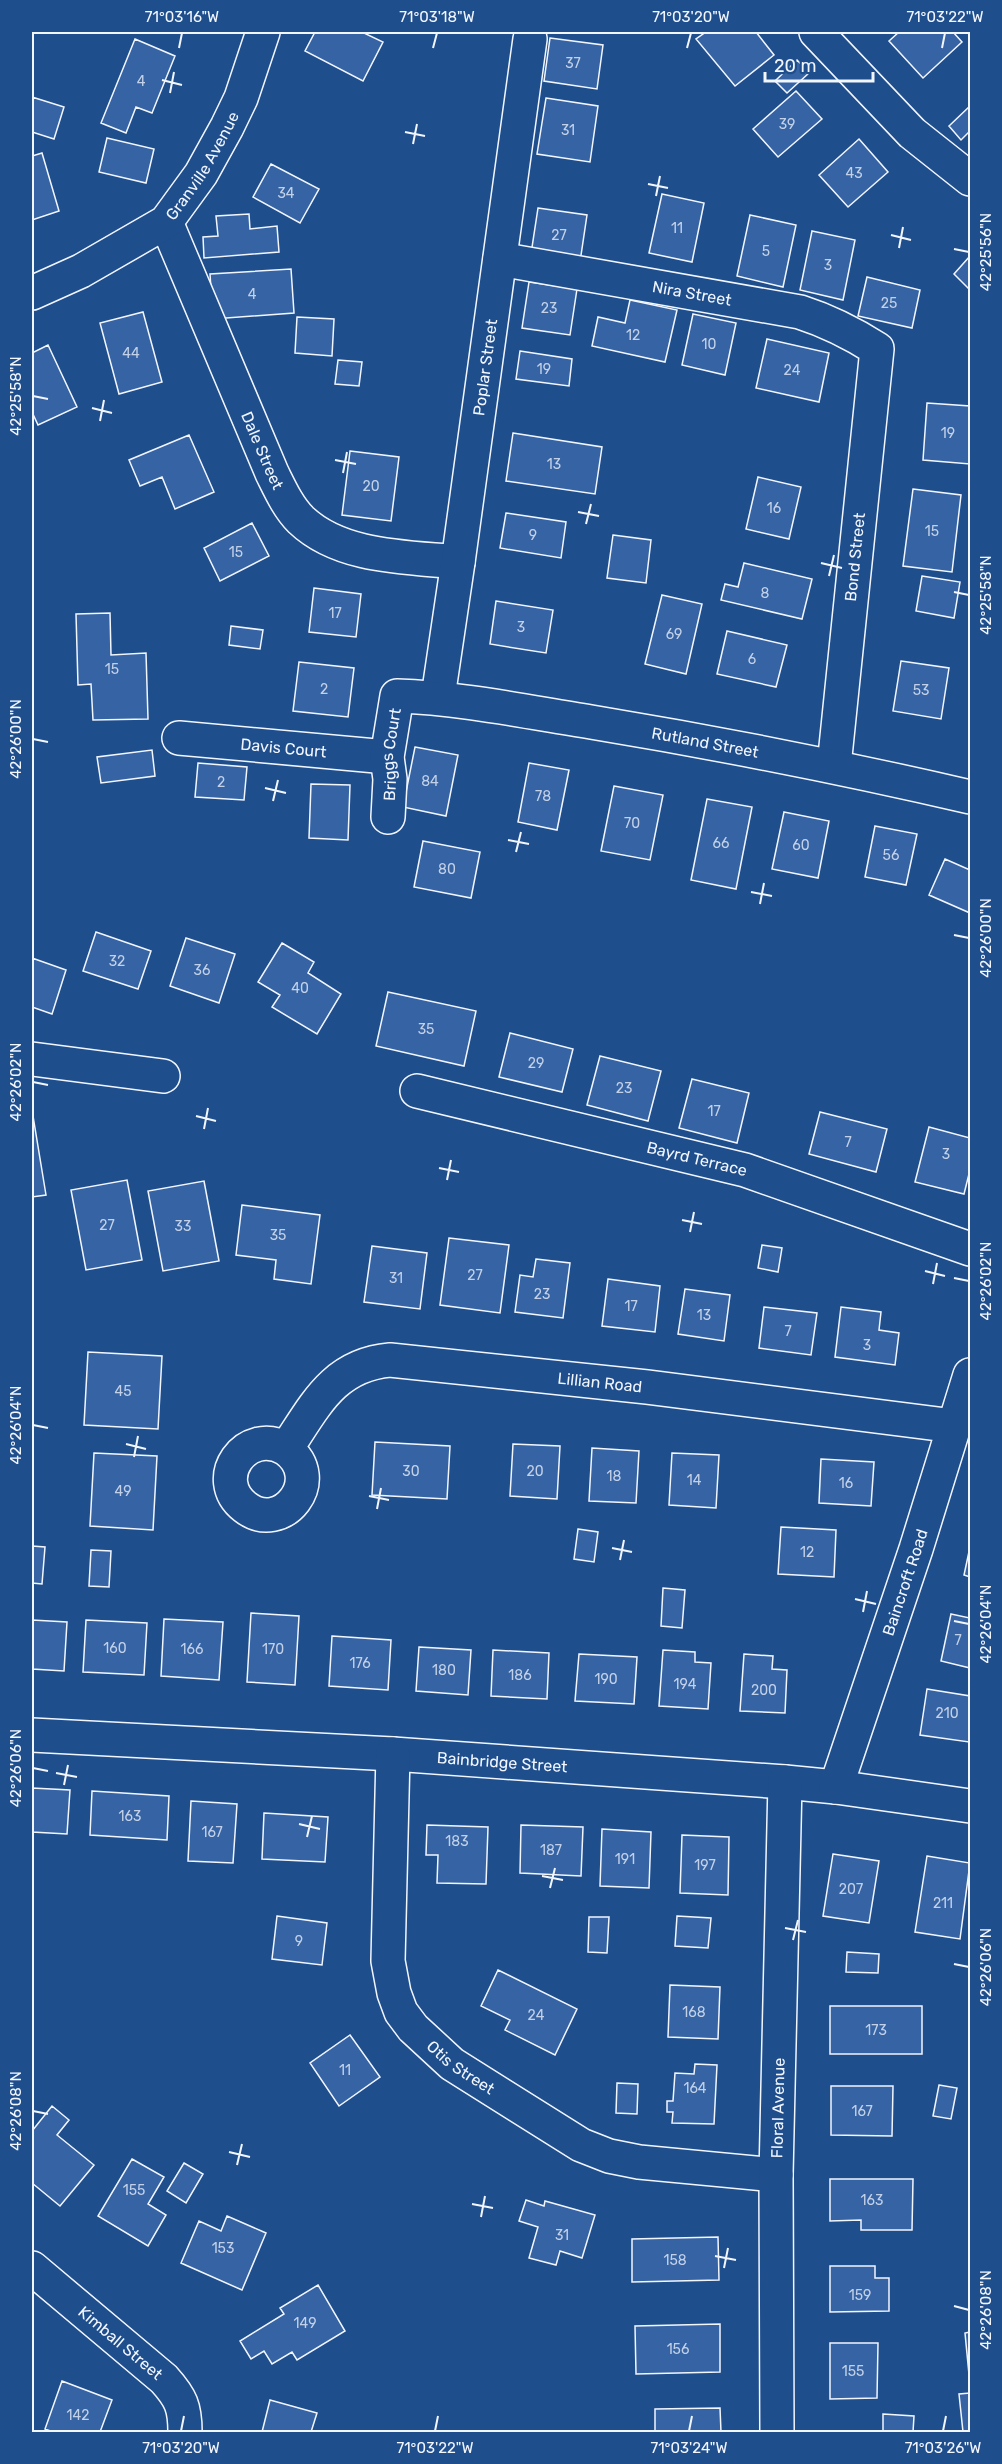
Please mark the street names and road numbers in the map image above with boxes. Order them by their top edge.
street label: Granville Avenue [161,108,243,224]
street label: Nira Street [651,277,733,309]
street label: Poplar Street [469,318,501,417]
street label: Dale Street [238,409,288,492]
street label: Bond Street [841,512,869,602]
street label: Briggs Court [377,707,404,801]
street label: Rutland Street [650,723,760,761]
street label: Davis Court [240,734,327,761]
street label: Bayrd Terrace [645,1137,749,1180]
street label: Lillian Road [557,1368,643,1396]
street label: Baincroft Road [878,1527,931,1638]
street label: Bainbridge Street [436,1748,568,1776]
street label: Otis Street [423,2036,498,2098]
street label: Floral Avenue [767,2057,788,2159]
street label: Kimball Street [75,2302,167,2383]

